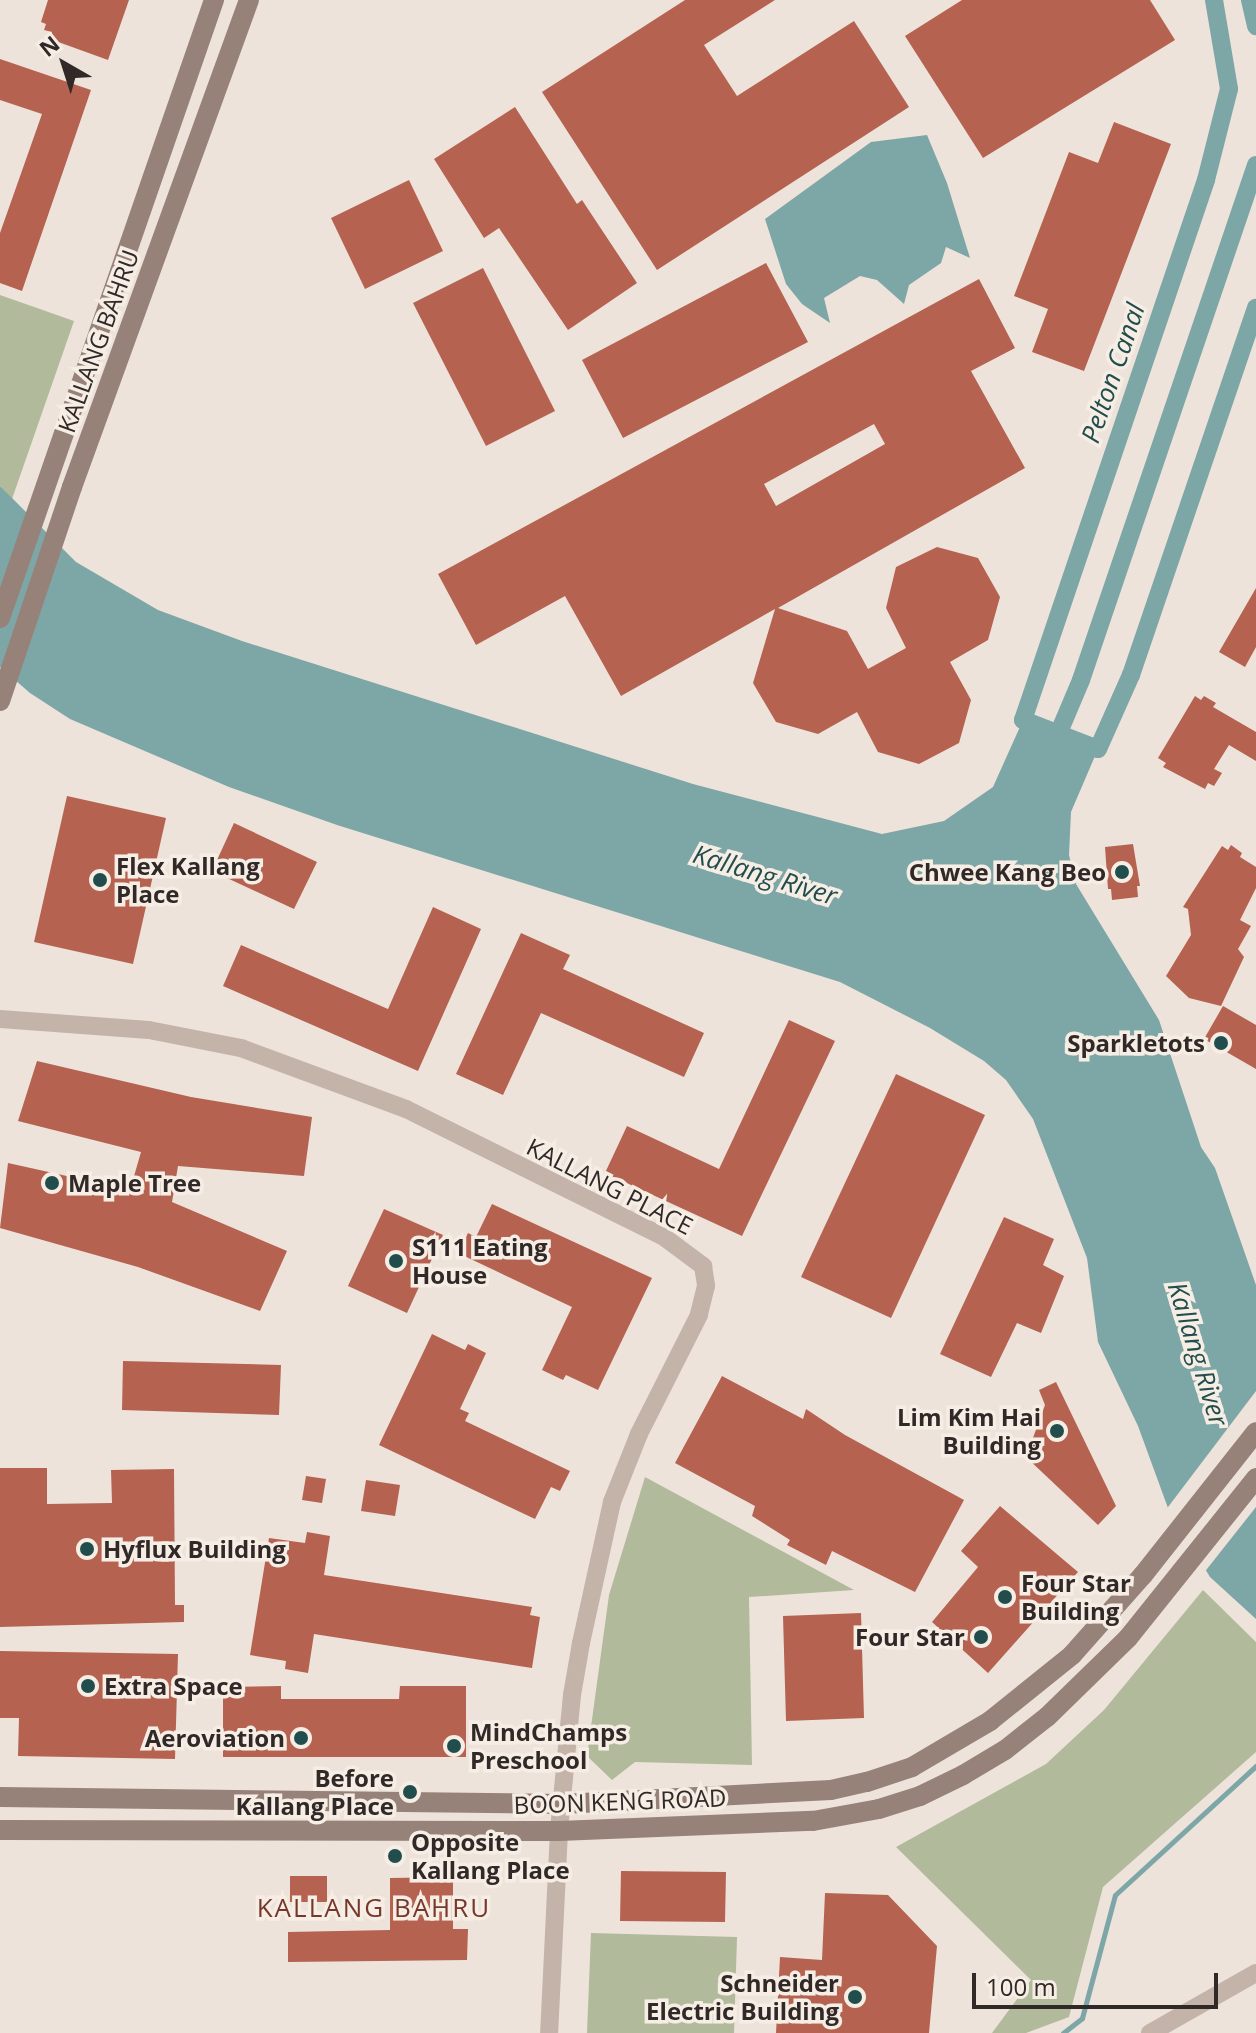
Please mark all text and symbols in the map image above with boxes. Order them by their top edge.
north arrow [24,24,104,104]
text: N [32,28,65,63]
street label: KALLANG BAHRU [52,246,144,436]
water label: Pelton Canal [1075,299,1151,447]
water label: Kallang River [689,838,841,912]
place label: Flex Kallang Place [116,852,260,908]
place label: Chwee Kang Beo [909,858,1106,886]
marker: Chwee Kang Beo [1113,863,1131,881]
marker: Flex Kallang Place [91,871,109,889]
place label: Sparkletots [1067,1029,1205,1057]
marker: Sparkletots [1212,1034,1230,1052]
street label: KALLANG PLACE [522,1132,698,1240]
place label: Maple Tree [68,1169,201,1197]
marker: Maple Tree [43,1174,61,1192]
place label: S111 Eating House [412,1233,548,1289]
marker: S111 Eating House [387,1252,405,1270]
water label: Kallang River [1161,1278,1235,1430]
place label: Lim Kim Hai Building [897,1403,1041,1459]
marker: Lim Kim Hai Building [1048,1422,1066,1440]
place label: Hyflux Building [103,1535,286,1563]
marker: Hyflux Building [78,1540,96,1558]
place label: Four Star Building [1021,1569,1131,1625]
marker: Four Star Building [996,1588,1014,1606]
place label: Four Star [855,1623,965,1651]
marker: Four Star [972,1628,990,1646]
place label: Extra Space [104,1672,243,1700]
marker: Extra Space [79,1677,97,1695]
place label: MindChamps Preschool [470,1718,627,1774]
place label: Aeroviation [145,1724,285,1752]
marker: Aeroviation [292,1729,310,1747]
marker: MindChamps Preschool [445,1737,463,1755]
place label: Before Kallang Place [235,1764,394,1820]
marker: Before Kallang Place [401,1783,419,1801]
street label: BOON KENG ROAD [513,1783,727,1819]
place label: Opposite Kallang Place [411,1828,570,1884]
marker: Opposite Kallang Place [386,1847,404,1865]
district label: KALLANG BAHRU [257,1892,491,1924]
scale bar [976,1957,1222,2007]
place label: Schneider Electric Building [646,1969,839,2025]
text: 100 m [986,1970,1056,2003]
marker: Schneider Electric Building [846,1988,864,2006]

